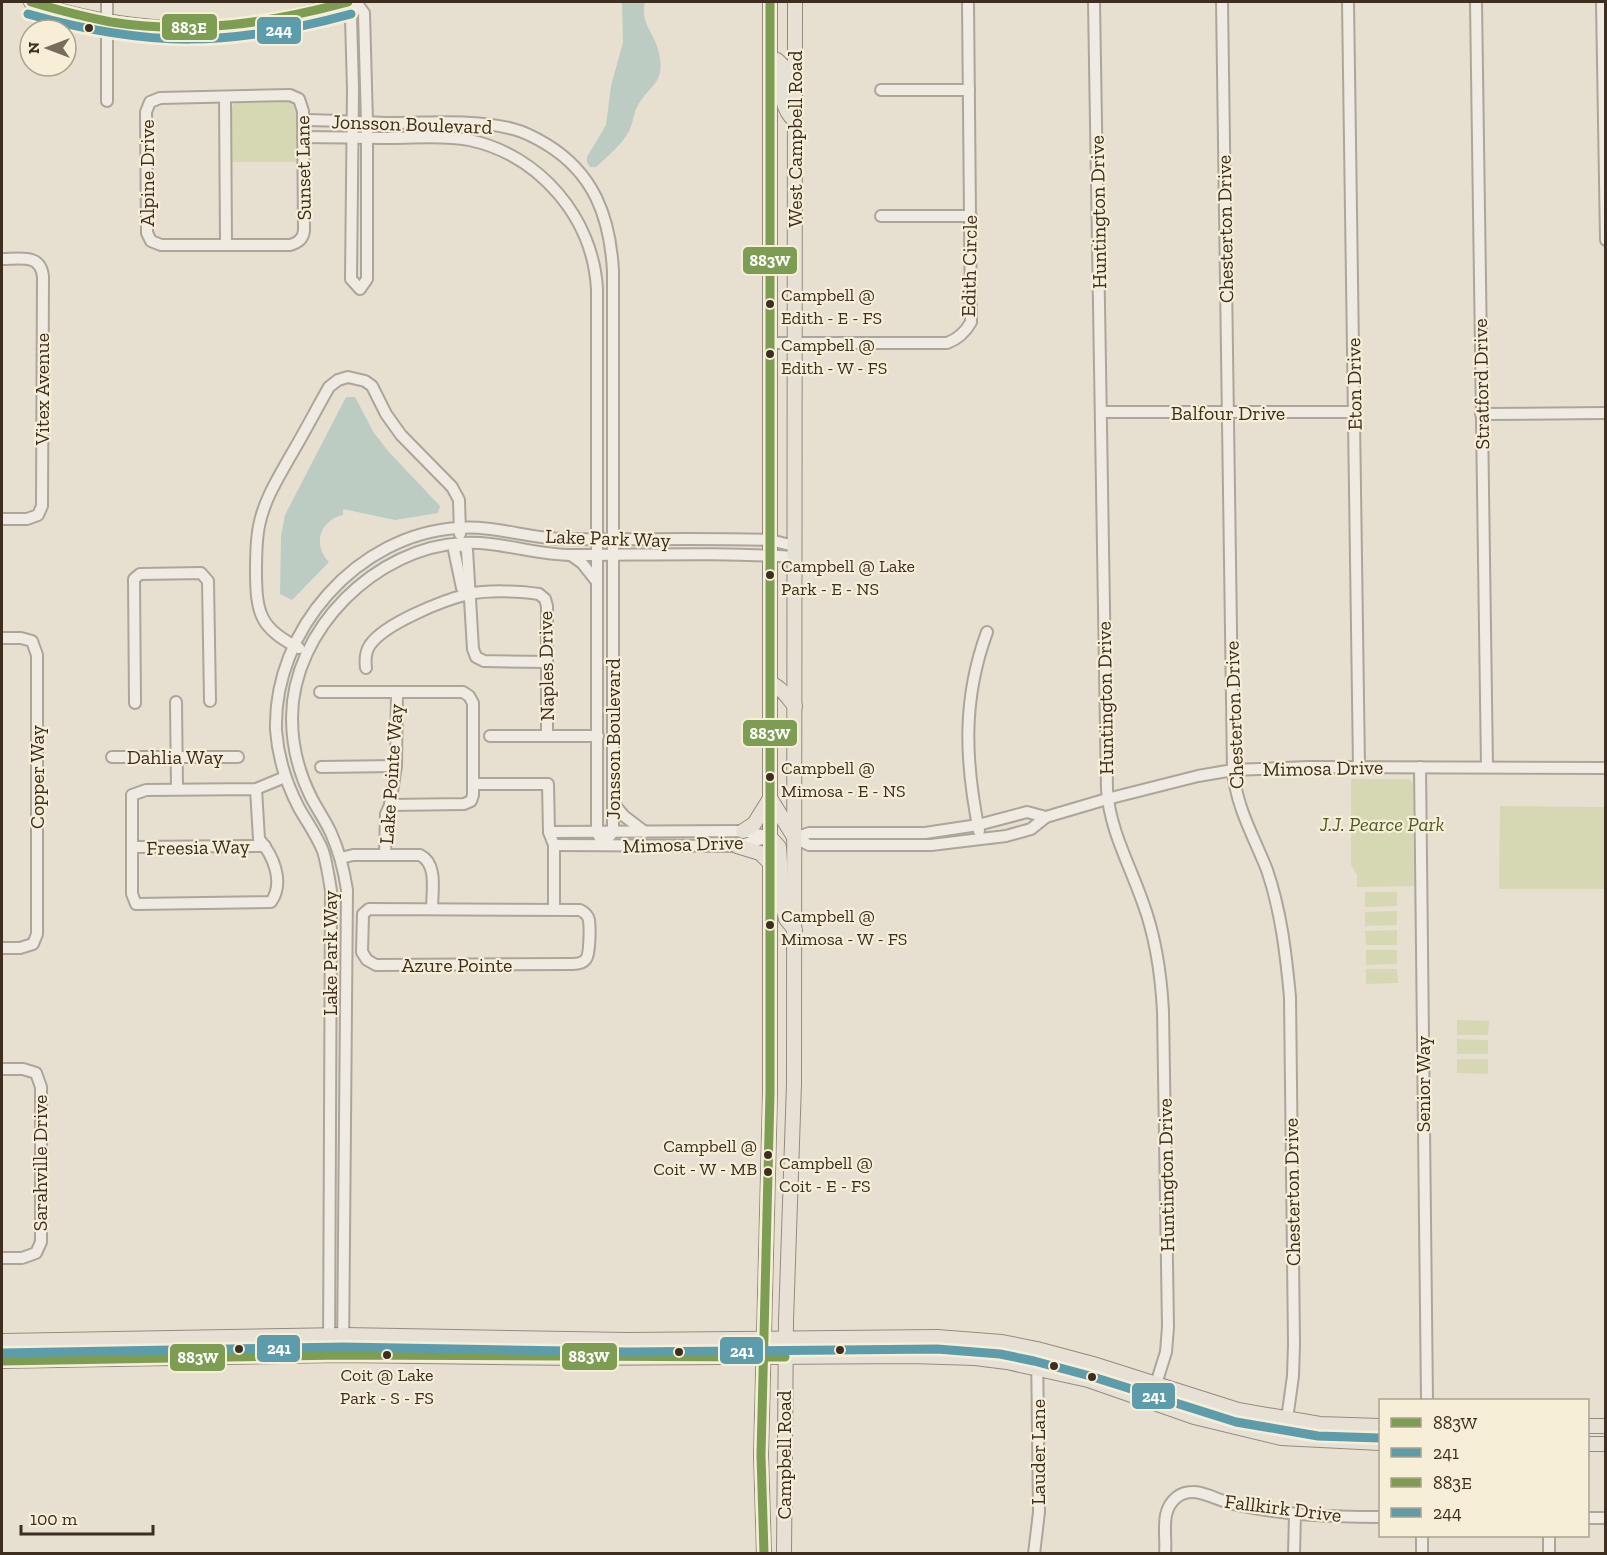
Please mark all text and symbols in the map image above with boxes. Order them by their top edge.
line badge: 883E [161,13,218,41]
line badge: 244 [256,16,302,45]
north arrow [18,18,78,78]
text: 883E [171,18,207,37]
text: 244 [266,21,292,40]
unlabelled marker [83,22,95,34]
text: N [24,42,43,54]
street label: West Campbell Road [783,50,807,227]
street label: Jonsson Boulevard [331,109,493,139]
street label: Sunset Lane [290,115,316,221]
street label: Alpine Drive [135,119,159,227]
street label: Huntington Drive [1085,135,1111,289]
street label: Chesterton Drive [1212,155,1238,303]
street label: Edith Circle [956,215,982,317]
line badge: 883W [742,246,798,275]
text: 883W [750,251,791,270]
place label: Campbell @ Edith - E - FS [781,284,882,329]
marker: Campbell @ Edith - E - FS [764,298,776,310]
street label: Stratford Drive [1468,318,1494,450]
street label: Vitex Avenue [30,333,54,446]
place label: Campbell @ Edith - W - FS [781,334,887,379]
street label: Eton Drive [1341,338,1367,430]
marker: Campbell @ Edith - W - FS [764,348,776,360]
street label: Balfour Drive [1171,401,1285,425]
street label: Lake Park Way [545,524,672,552]
place label: Campbell @ Lake Park - E - NS [781,555,915,600]
marker: Campbell @ Lake Park - E - NS [764,569,776,581]
street label: Naples Drive [533,611,559,721]
street label: Huntington Drive [1092,621,1118,775]
street label: Chesterton Drive [1219,640,1249,790]
street label: Jonsson Boulevard [601,658,625,820]
street label: Lake Pointe Way [374,702,408,845]
line badge: 883W [742,719,798,747]
street label: Copper Way [25,724,49,829]
text: 883W [750,724,791,743]
street label: Dahlia Way [127,745,224,769]
street label: Mimosa Drive [1262,755,1384,781]
place label: Campbell @ Mimosa - E - NS [781,757,906,802]
marker: Campbell @ Mimosa - E - NS [764,771,776,783]
park label: J.J. Pearce Park [1319,812,1444,836]
street label: Mimosa Drive [622,830,744,858]
street label: Freesia Way [146,834,251,860]
street label: Lake Park Way [318,890,342,1016]
place label: Campbell @ Mimosa - W - FS [781,905,907,950]
marker: Campbell @ Mimosa - W - FS [764,919,776,931]
street label: Azure Pointe [402,953,512,977]
street label: Senior Way [1411,1035,1435,1132]
street label: Sarahville Drive [28,1095,52,1231]
street label: Huntington Drive [1153,1098,1179,1252]
street label: Chesterton Drive [1279,1118,1305,1266]
place label: Campbell @ Coit - W - MB [653,1135,757,1180]
marker: Campbell @ Coit - W - MB [762,1149,774,1161]
place label: Campbell @ Coit - E - FS [779,1152,873,1197]
marker: Campbell @ Coit - E - FS [762,1166,774,1178]
line badge: 241 [256,1334,301,1363]
line badge: 241 [719,1336,764,1365]
text: 241 [267,1339,292,1358]
line badge: 883W [561,1342,618,1371]
text: 241 [730,1342,755,1361]
line badge: 883W [169,1343,226,1372]
unlabelled marker [233,1343,245,1355]
unlabelled marker [834,1344,846,1356]
unlabelled marker [673,1346,685,1358]
text: 883W [569,1347,610,1366]
text: 883W [178,1348,219,1367]
marker: Coit @ Lake Park - S - FS [381,1349,393,1361]
unlabelled marker [1048,1360,1060,1372]
place label: Coit @ Lake Park - S - FS [340,1364,434,1409]
unlabelled marker [1086,1371,1098,1383]
line badge: 241 [1131,1382,1176,1410]
text: 241 [1142,1387,1167,1406]
street label: Campbell Road [772,1390,796,1520]
street label: Lauder Lane [1026,1399,1050,1505]
legend [1379,1399,1589,1537]
text: 883W [1433,1412,1478,1434]
text: 241 [1433,1442,1459,1464]
text: 883E [1433,1472,1472,1494]
street label: Fallkirk Drive [1223,1489,1343,1527]
scale bar [21,1498,153,1536]
text: 244 [1433,1502,1462,1524]
text: 100 m [30,1508,78,1530]

